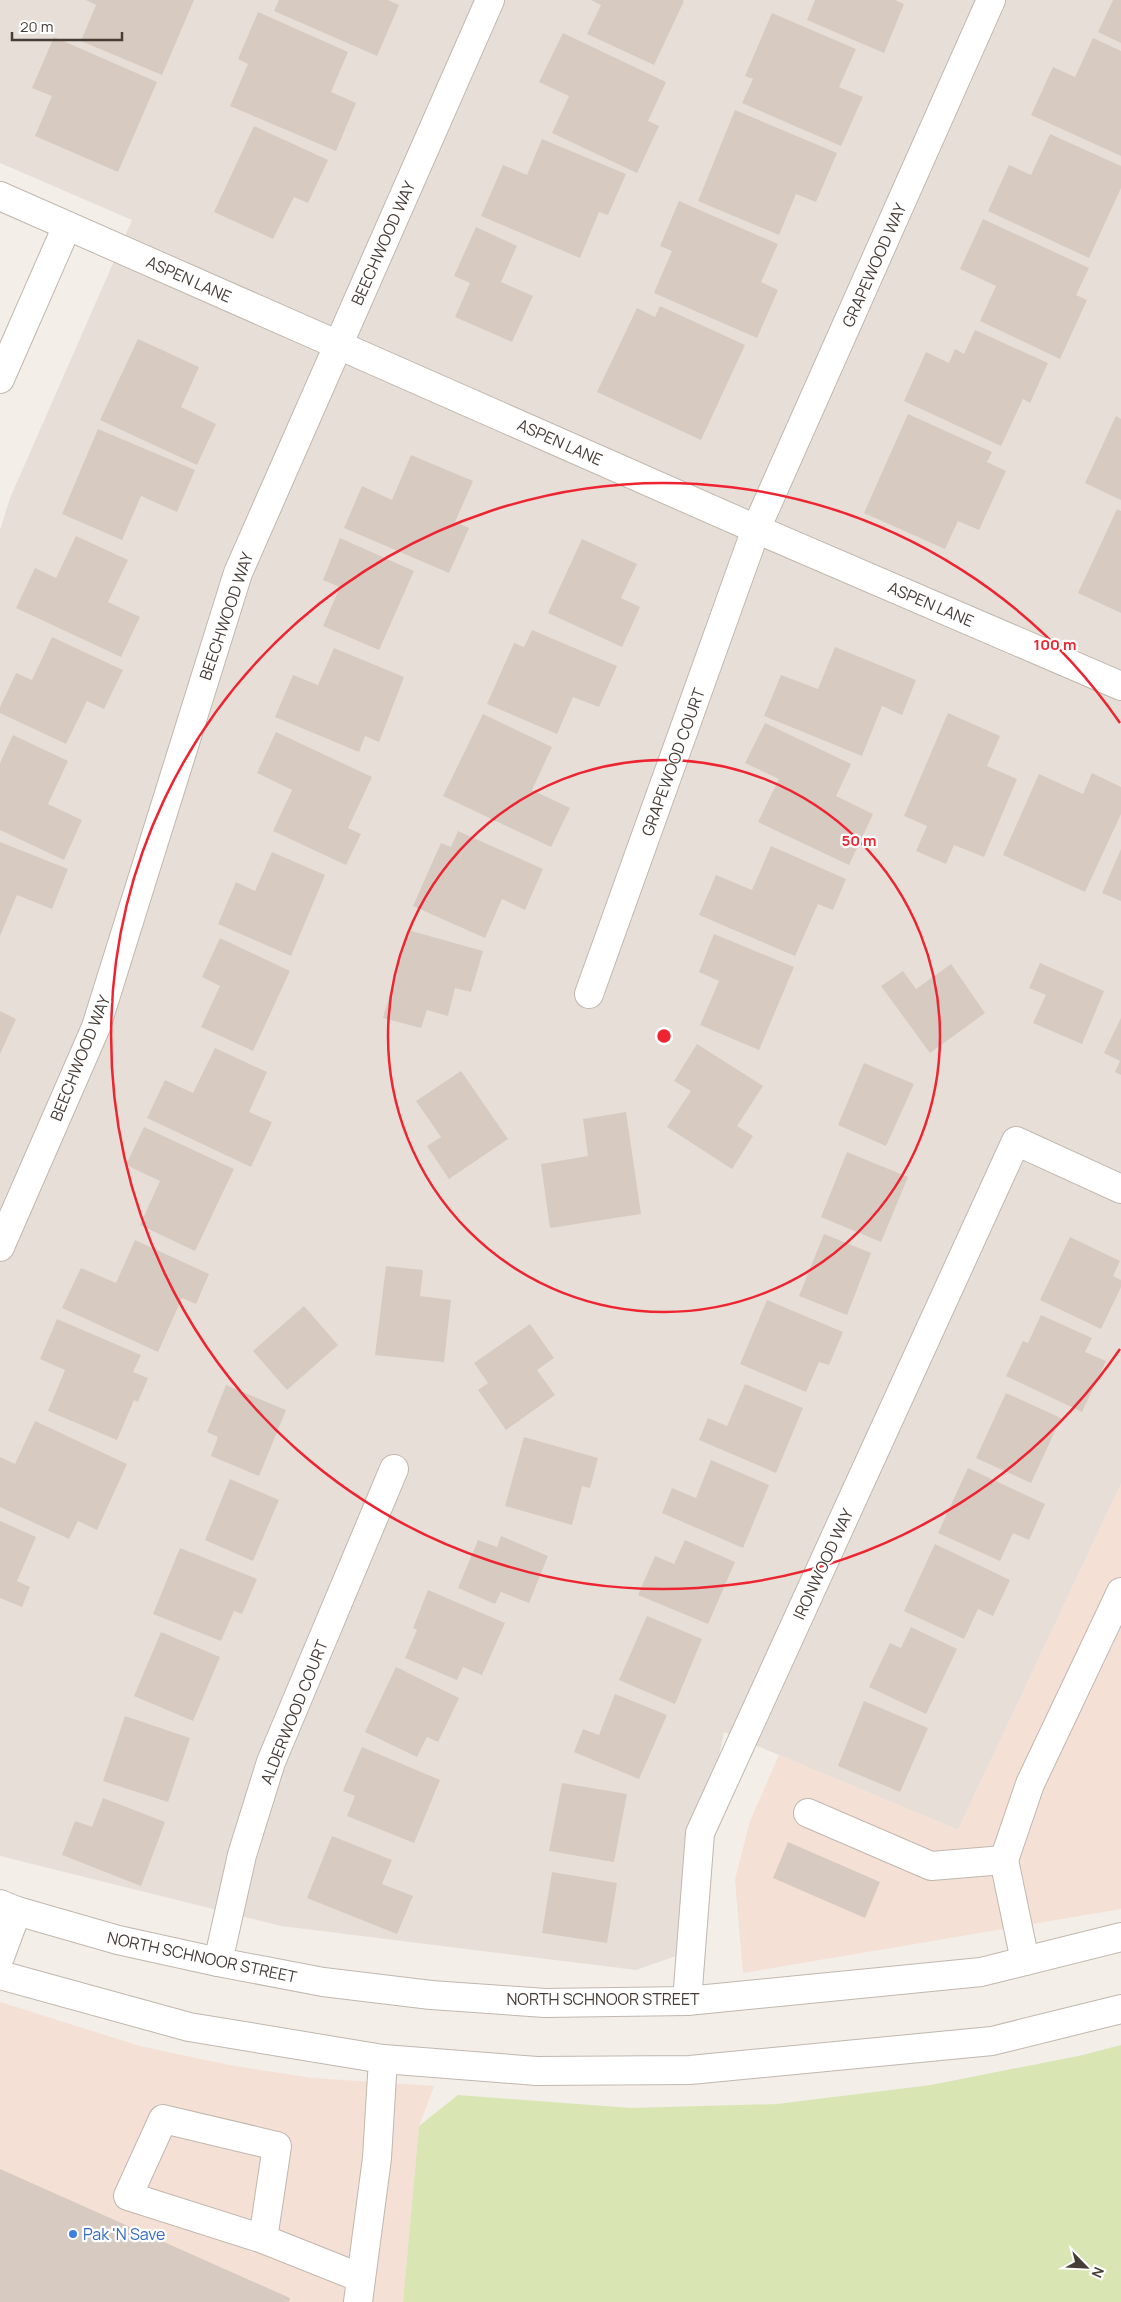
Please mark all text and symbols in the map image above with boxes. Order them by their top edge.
scale bar [12,10,122,42]
text: 20 m [20,16,53,37]
street label: BEECHWOOD WAY [346,177,420,309]
street label: GRAPEWOOD WAY [837,199,911,331]
street label: ASPEN LANE [143,250,235,308]
street label: ASPEN LANE [514,413,606,471]
street label: BEECHWOOD WAY [194,549,258,683]
street label: ASPEN LANE [885,576,977,632]
text: 100 m [1034,634,1076,655]
street label: GRAPEWOOD COURT [636,685,710,839]
text: 50 m [841,830,877,851]
street label: BEECHWOOD WAY [45,992,115,1124]
centre of rings [655,1027,673,1045]
street label: IRONWOOD WAY [788,1505,858,1623]
street label: ALDERWOOD COURT [255,1636,333,1787]
street label: NORTH SCHNOOR STREET [105,1926,299,1988]
street label: NORTH SCHNOOR STREET [506,1988,700,2010]
place label: Pak 'N Save [83,2223,165,2245]
marker: Pak 'N Save [67,2228,79,2240]
north arrow [1061,2242,1111,2292]
text: N [1088,2264,1109,2281]

